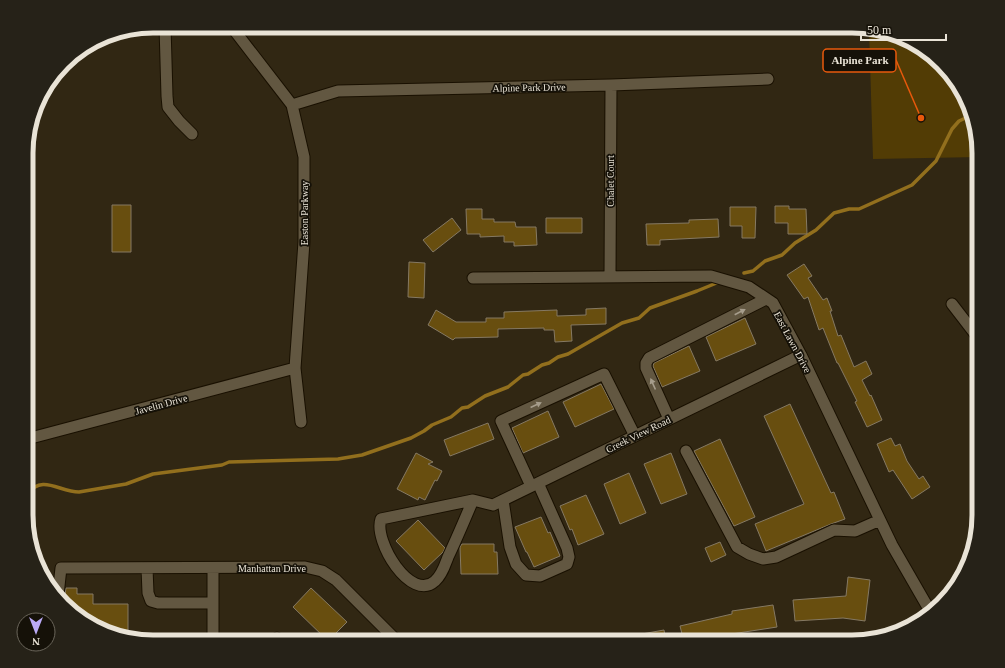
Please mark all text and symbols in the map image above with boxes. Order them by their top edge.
scale bar [861,16,946,42]
text: 50 m [867,23,892,37]
callout: Alpine Park [823,49,896,72]
text: Alpine Park [831,54,889,66]
street label: Alpine Park Drive [492,81,566,94]
street label: Chalet Court [605,155,616,207]
street label: Easton Parkway [299,181,310,245]
one-way arrow [734,309,746,315]
street label: East Lawn Drive [772,310,814,375]
one-way arrow [650,378,656,389]
street label: Javelin Drive [134,392,189,417]
one-way arrow [531,402,542,408]
street label: Creek View Road [604,414,672,455]
street label: Manhattan Drive [238,563,307,574]
north arrow [16,612,56,652]
text: N [32,636,40,648]

